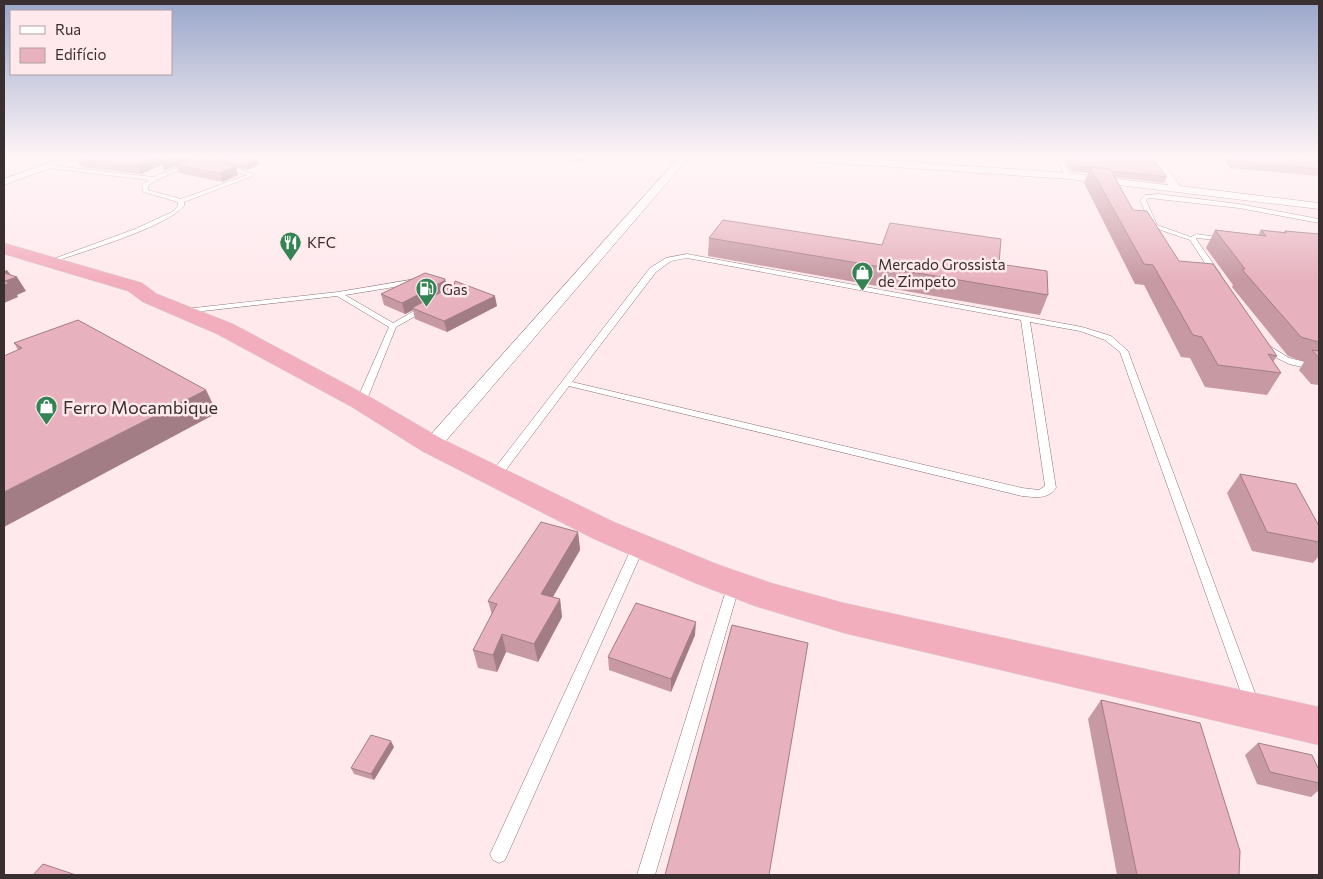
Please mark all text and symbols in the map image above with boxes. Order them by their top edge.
legend [10,10,172,75]
text: Rua [55,20,81,38]
text: Edifício [55,45,106,63]
restaurant icon: KFC [279,230,303,261]
place label: KFC [307,233,336,251]
place label: Mercado Grossista de Zimpeto [878,255,1006,290]
shop icon: Mercado Grossista de Zimpeto [850,261,874,292]
fuel station icon: Gas [414,277,438,308]
place label: Gas [442,280,468,298]
shop icon: Ferro Mocambique [35,395,59,426]
place label: Ferro Mocambique [63,396,218,418]

